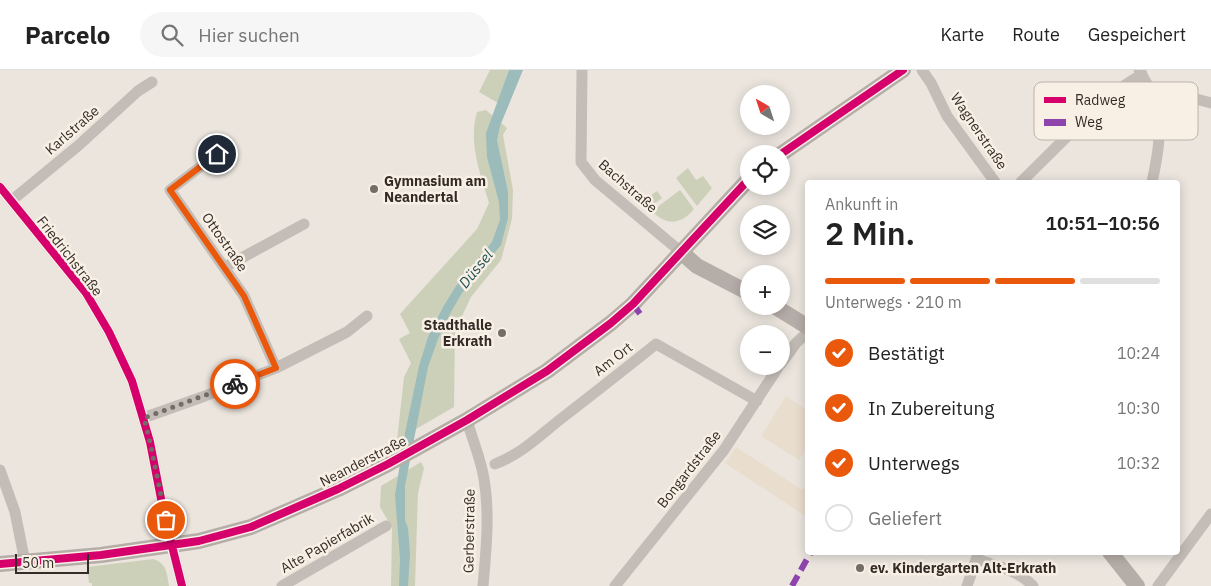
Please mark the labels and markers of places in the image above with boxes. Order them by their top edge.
pin [196,133,238,175]
place label: Gymnasium am Neandertal [384,172,486,206]
marker: Gymnasium am Neandertal [368,183,380,195]
place label: Stadthalle Erkrath [424,316,492,350]
marker: Stadthalle Erkrath [496,327,508,339]
pin [145,499,187,541]
place label: ev. Kindergarten Alt-Erkrath [870,559,1056,577]
marker: ev. Kindergarten Alt-Erkrath [854,562,866,574]

